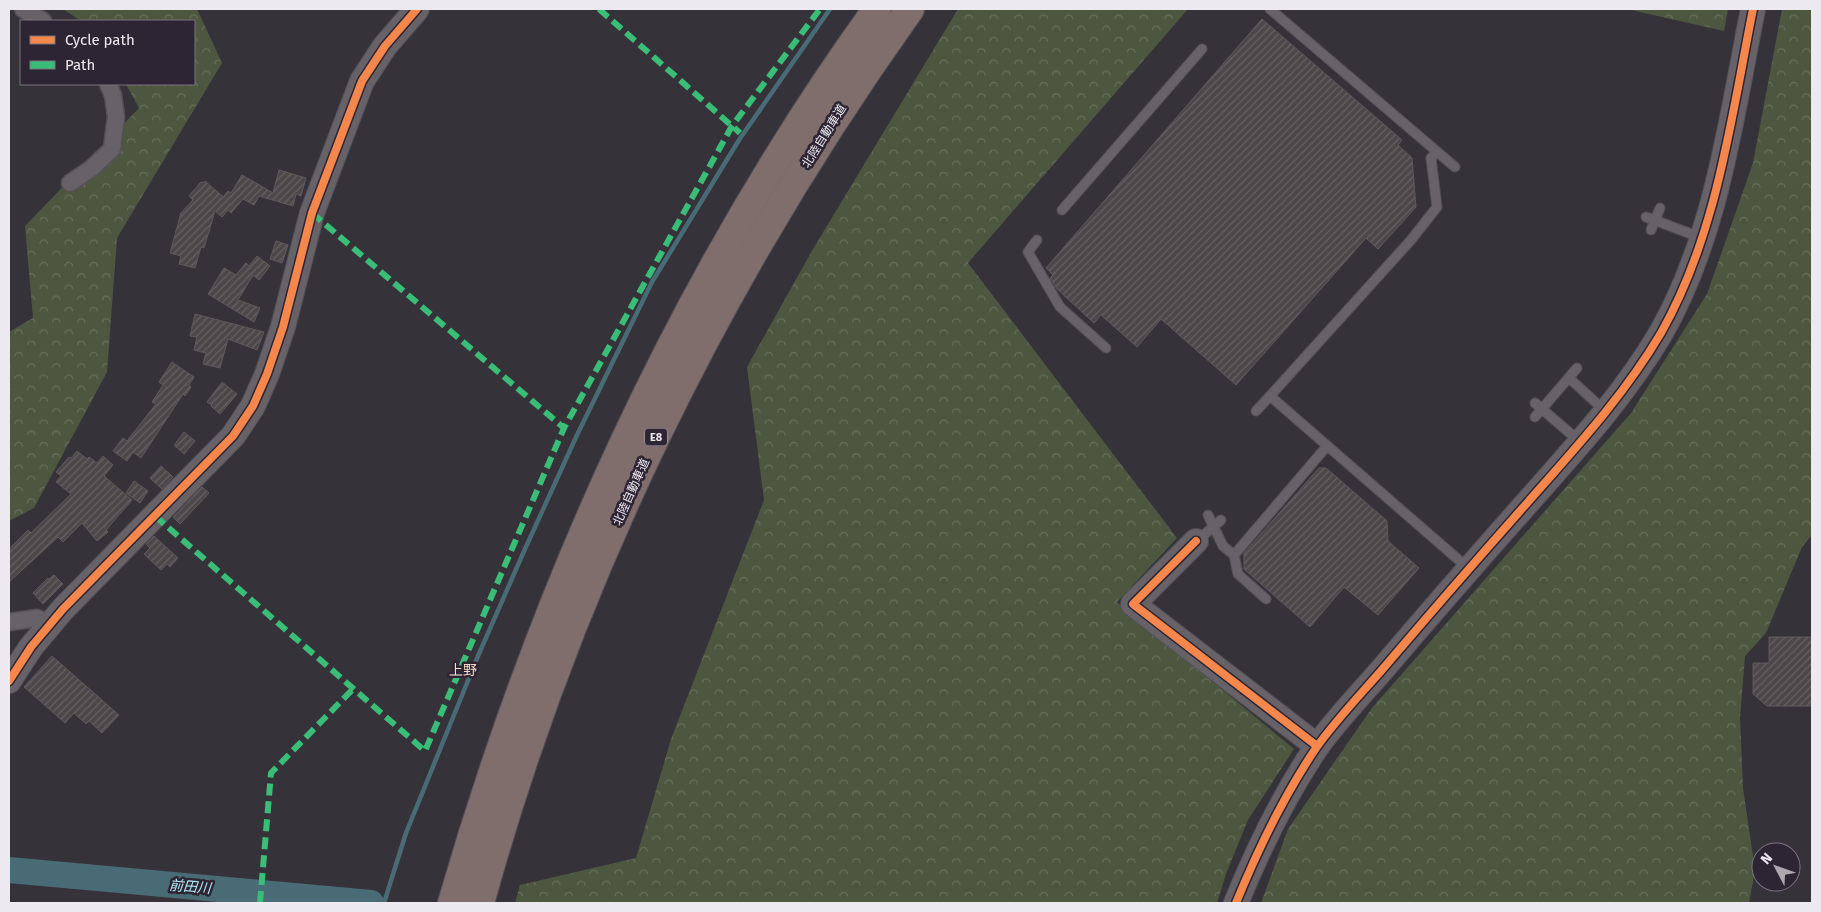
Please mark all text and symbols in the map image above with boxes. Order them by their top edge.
legend [20,20,195,85]
text: Cycle path [65,31,135,49]
text: Path [65,56,95,74]
street label: 北陸自動車道 [799,102,849,170]
road number: E8 [645,428,667,446]
street label: 北陸自動車道 [610,456,652,528]
district label: 上野 [449,662,477,679]
north arrow [1751,842,1801,892]
text: N [1757,850,1776,868]
water label: 前田川 [168,877,214,897]

